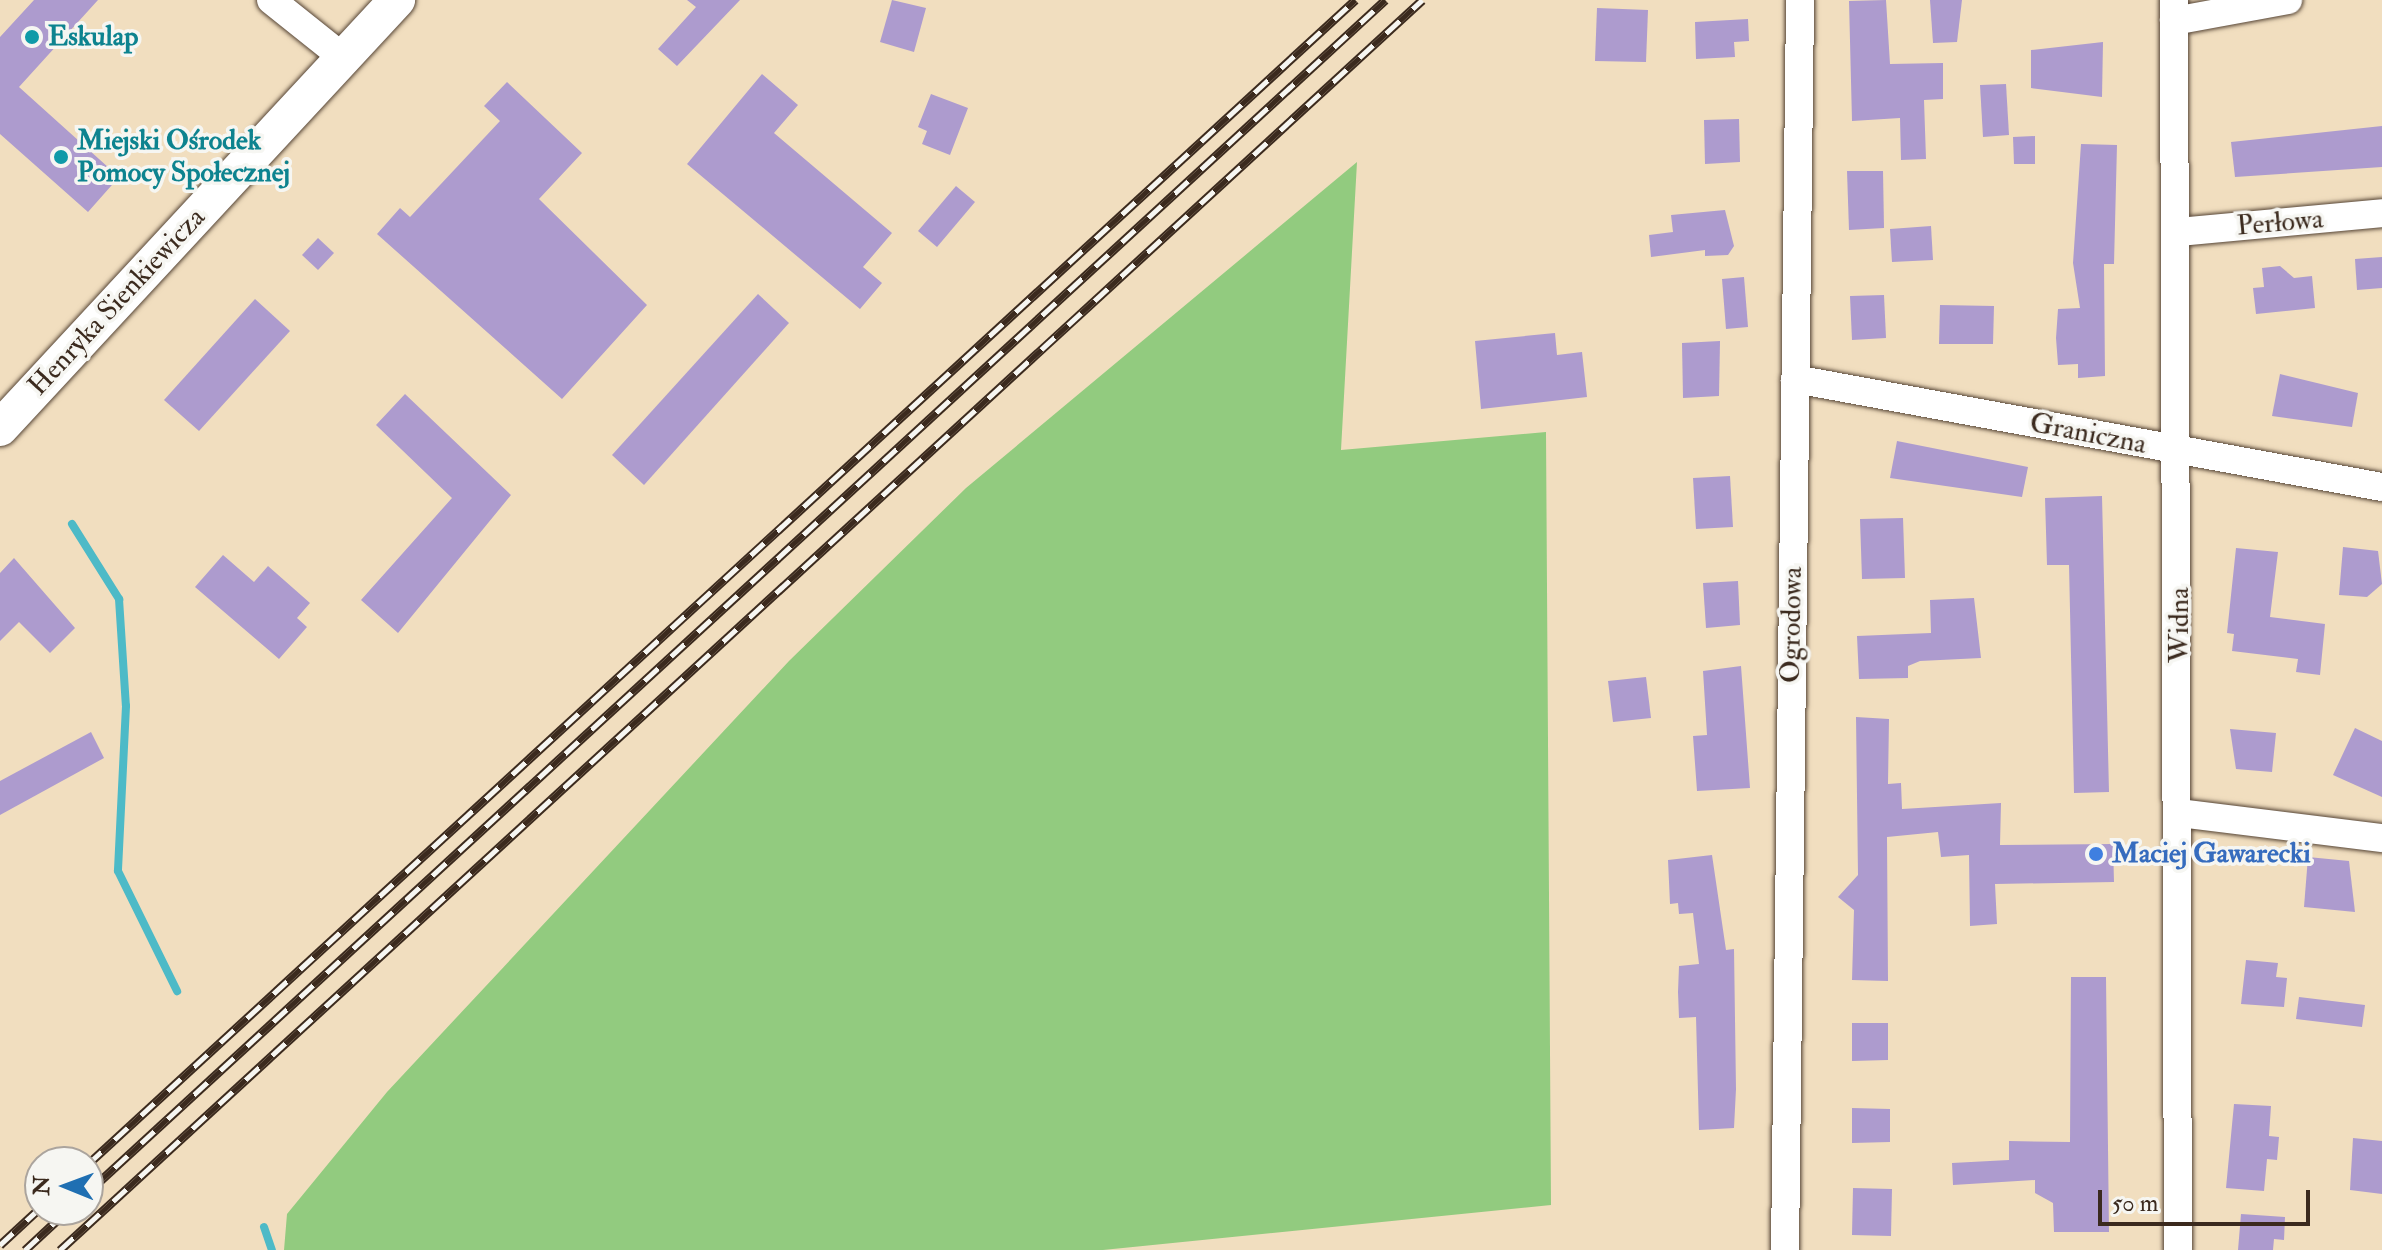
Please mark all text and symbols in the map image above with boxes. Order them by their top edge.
place label: Eskulap [48,20,138,54]
marker: Eskulap [23,28,41,46]
place label: Miejski Ośrodek Pomocy Społecznej [77,124,290,190]
marker: Miejski Ośrodek Pomocy Społecznej [52,148,70,166]
street label: Henryka Sienkiewicza [21,201,213,403]
street label: Perłowa [2235,202,2325,244]
street label: Graniczna [2027,406,2149,462]
street label: Ogrodowa [1774,567,1810,683]
street label: Widna [2163,587,2197,663]
place label: Maciej Gawarecki [2112,837,2311,871]
marker: Maciej Gawarecki [2087,845,2105,863]
north arrow [24,1146,104,1226]
scale bar [2102,1174,2314,1224]
text: N [28,1176,56,1196]
text: 50 m [2112,1188,2158,1219]

